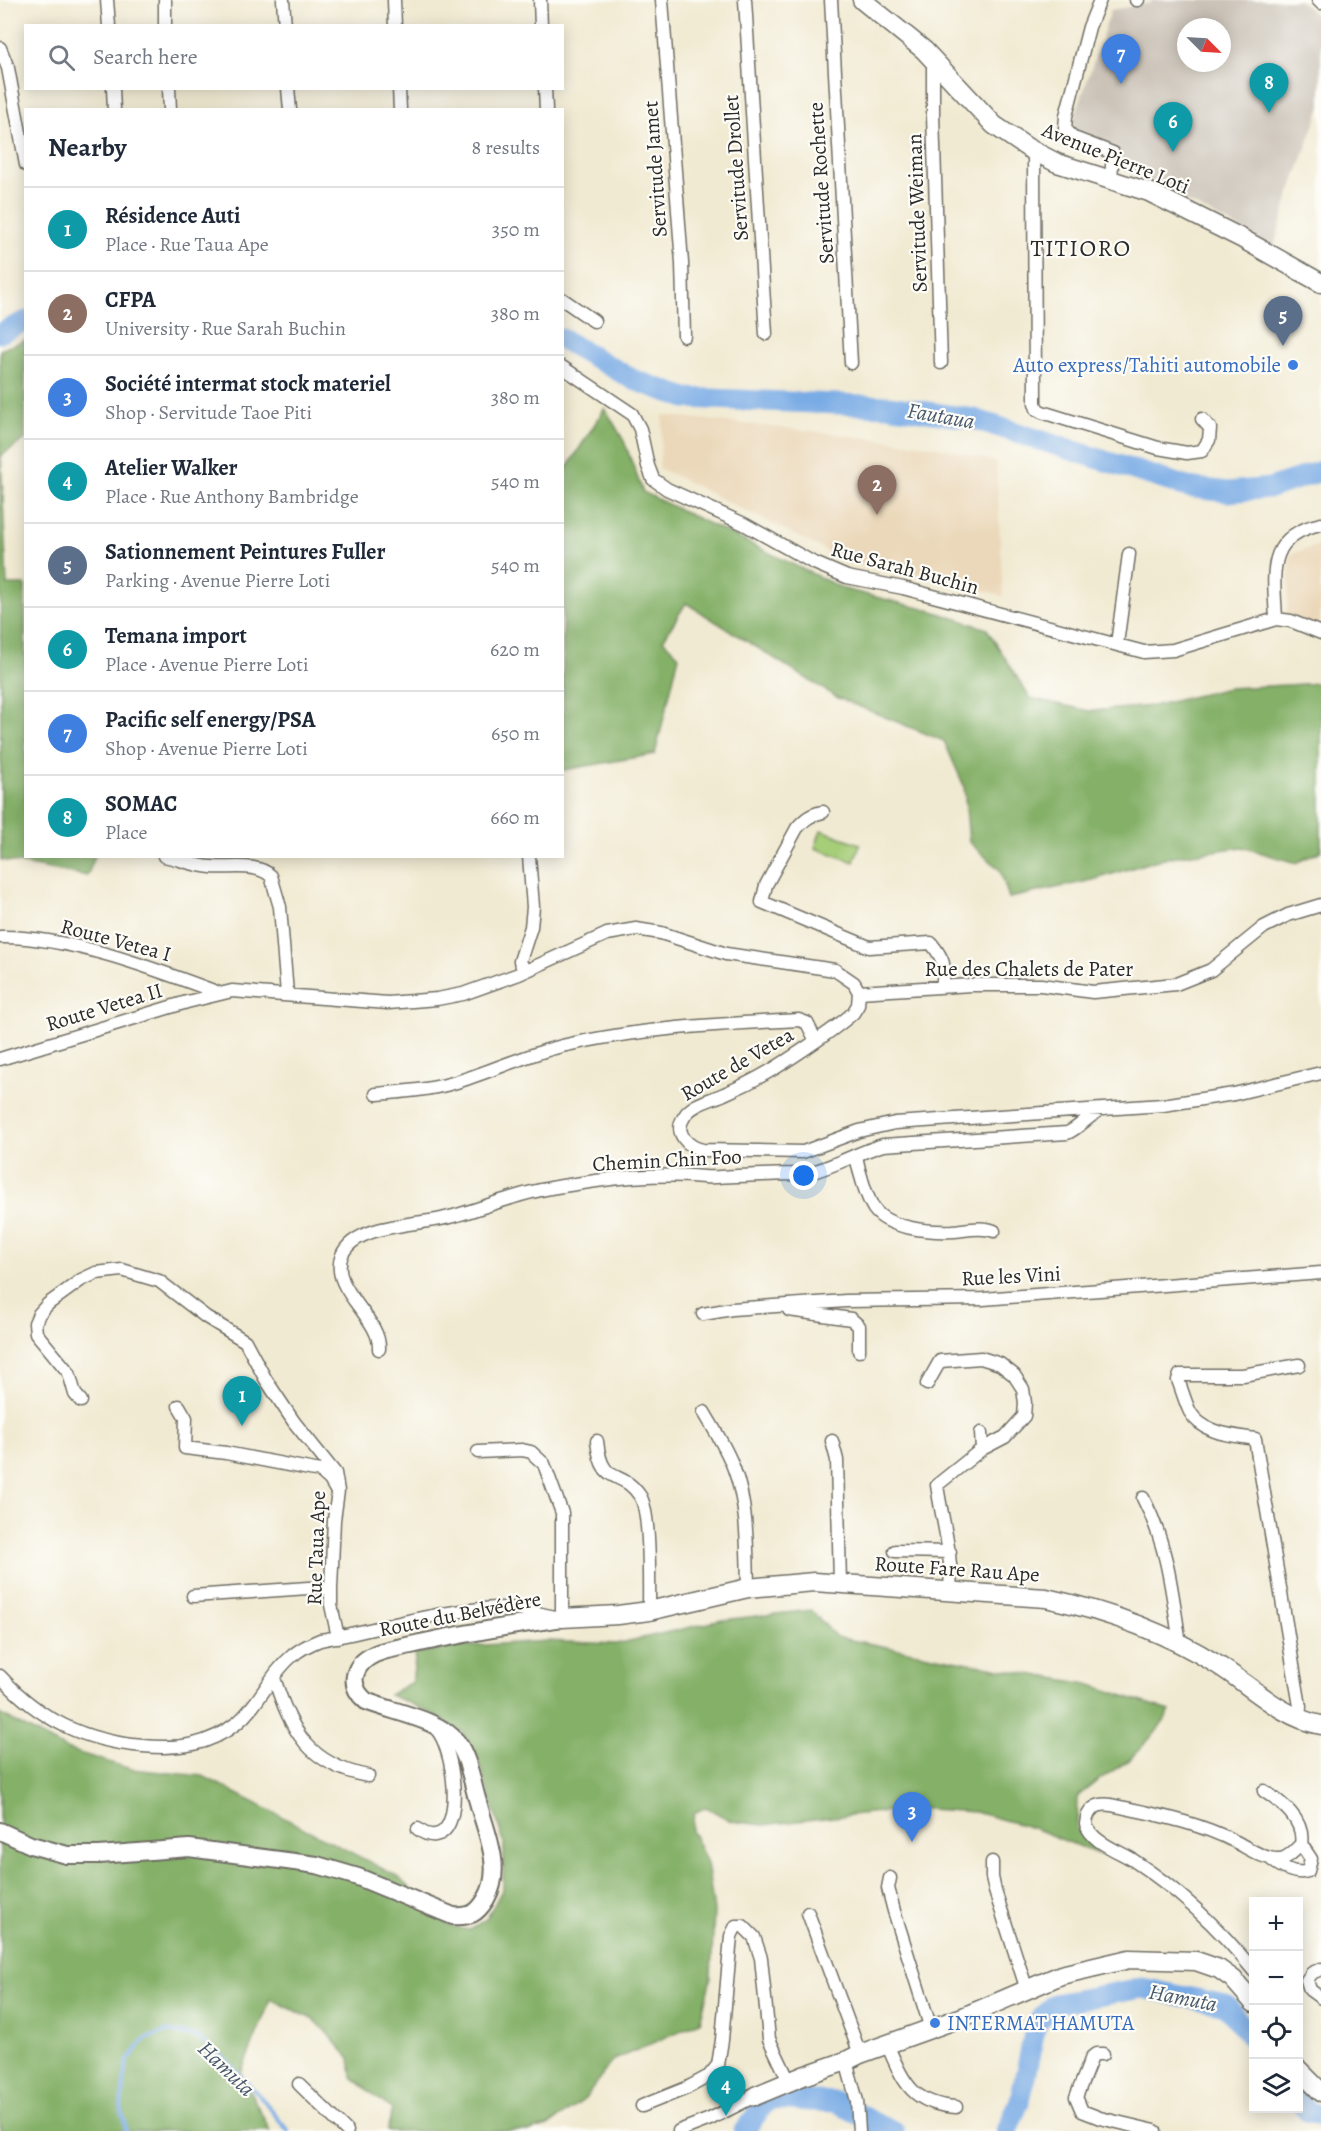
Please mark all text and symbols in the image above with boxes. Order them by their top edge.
north arrow [1177,18,1231,72]
search box [24,24,564,90]
pin: 7 [1102,34,1140,84]
icon: search [45,41,78,74]
text: Search here [93,42,198,72]
pin: 8 [1250,63,1288,113]
street label: Servitude Drollet [717,94,755,242]
street label: Servitude Jamet [636,100,674,238]
street label: Servitude Rochette [801,101,841,265]
pin: 6 [1154,102,1192,152]
street label: Avenue Pierre Loti [1037,115,1194,200]
text: Nearby [48,130,127,165]
street label: Servitude Weiman [900,133,934,293]
text: 8 results [472,134,540,161]
text: Résidence Auti [105,201,241,231]
text: 1 [64,216,71,243]
text: 350 m [492,216,540,243]
text: Place · Rue Taua Ape [105,231,269,258]
district label: TITIORO [1030,232,1132,264]
text: CFPA [105,285,156,315]
pin: 5 [1264,296,1302,346]
text: 2 [63,300,72,327]
text: 380 m [491,300,540,327]
text: University · Rue Sarah Buchin [105,315,346,342]
place label: Auto express/Tahiti automobile [1012,351,1281,379]
marker: Auto express/Tahiti automobile [1286,358,1300,372]
text: Société intermat stock materiel [105,369,391,399]
text: 3 [63,384,72,411]
text: 380 m [491,384,540,411]
water label: Fautaua [905,395,977,437]
text: Shop · Servitude Taoe Piti [105,399,312,426]
text: Atelier Walker [105,453,238,483]
pin: 2 [858,466,896,515]
text: 4 [63,468,72,495]
text: 540 m [491,468,540,495]
text: Place · Rue Anthony Bambridge [105,483,359,510]
street label: Rue Sarah Buchin [828,535,982,601]
text: Sationnement Peintures Fuller [105,537,385,567]
text: 5 [63,552,72,579]
text: 540 m [491,552,540,579]
text: Parking · Avenue Pierre Loti [105,567,330,594]
text: Temana import [105,621,247,651]
text: 6 [63,636,72,663]
text: 620 m [490,636,540,663]
text: Place · Avenue Pierre Loti [105,651,309,678]
text: Pacific self energy/PSA [105,705,316,735]
text: 7 [63,720,72,747]
text: 650 m [491,720,540,747]
text: Shop · Avenue Pierre Loti [105,735,308,762]
text: SOMAC [105,789,177,819]
text: 8 [63,804,72,831]
text: 660 m [490,804,540,831]
text: Place [105,819,147,846]
street label: Route Vetea I [58,912,174,968]
street label: Rue des Chalets de Pater [925,955,1133,983]
street label: Route Vetea II [42,976,166,1038]
street label: Route de Vetea [675,1020,799,1108]
street label: Chemin Chin Foo [592,1142,742,1178]
your location [789,1161,818,1190]
street label: Rue les Vini [961,1259,1062,1293]
pin: 1 [222,1376,262,1426]
street label: Rue Taua Ape [300,1490,332,1606]
street label: Route Fare Rau Ape [873,1549,1041,1589]
street label: Route du Belvédère [377,1585,543,1643]
pin: 3 [892,1792,932,1842]
map controls [1249,1897,1303,2113]
button: + [1249,1897,1303,1951]
button: − [1249,1951,1303,2005]
water label: Hamuta [1146,1977,1219,2019]
button: locate [1249,2005,1303,2059]
place label: INTERMAT HAMUTA [947,2009,1135,2037]
marker: INTERMAT HAMUTA [928,2016,942,2030]
water label: Hamuta [191,2034,261,2103]
button: layers [1249,2059,1303,2113]
pin: 4 [706,2066,746,2116]

